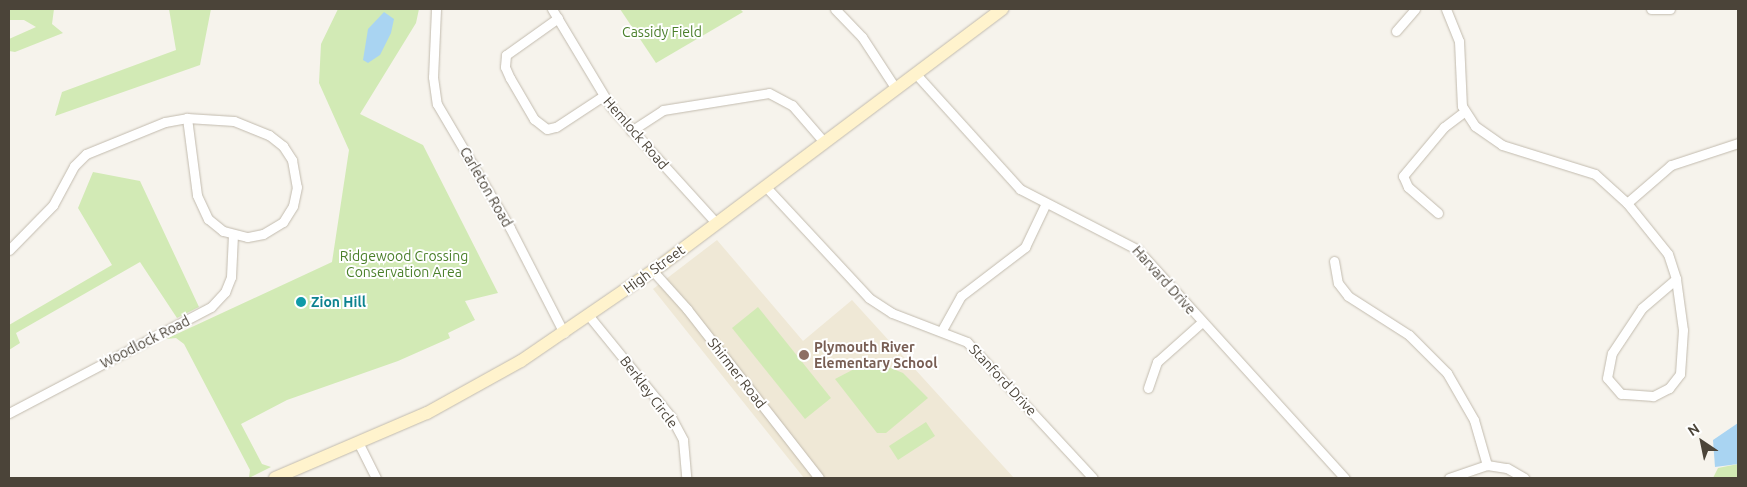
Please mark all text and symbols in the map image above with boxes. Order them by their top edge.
park label: Cassidy Field [622,24,702,40]
street label: Hemlock Road [600,93,672,173]
street label: Carleton Road [456,144,516,230]
street label: High Street [620,241,688,297]
street label: Harvard Drive [1129,242,1199,318]
park label: Ridgewood Crossing Conservation Area [340,248,468,280]
place label: Zion Hill [311,294,366,310]
marker: Zion Hill [295,296,307,308]
street label: Woodlock Road [97,312,193,372]
street label: Shirmer Road [704,334,770,412]
place label: Plymouth River Elementary School [814,339,937,372]
street label: Stanford Drive [966,341,1040,419]
marker: Plymouth River Elementary School [798,349,810,361]
street label: Berkley Circle [617,353,681,431]
north arrow [1677,417,1727,467]
text: N [1685,420,1702,439]

